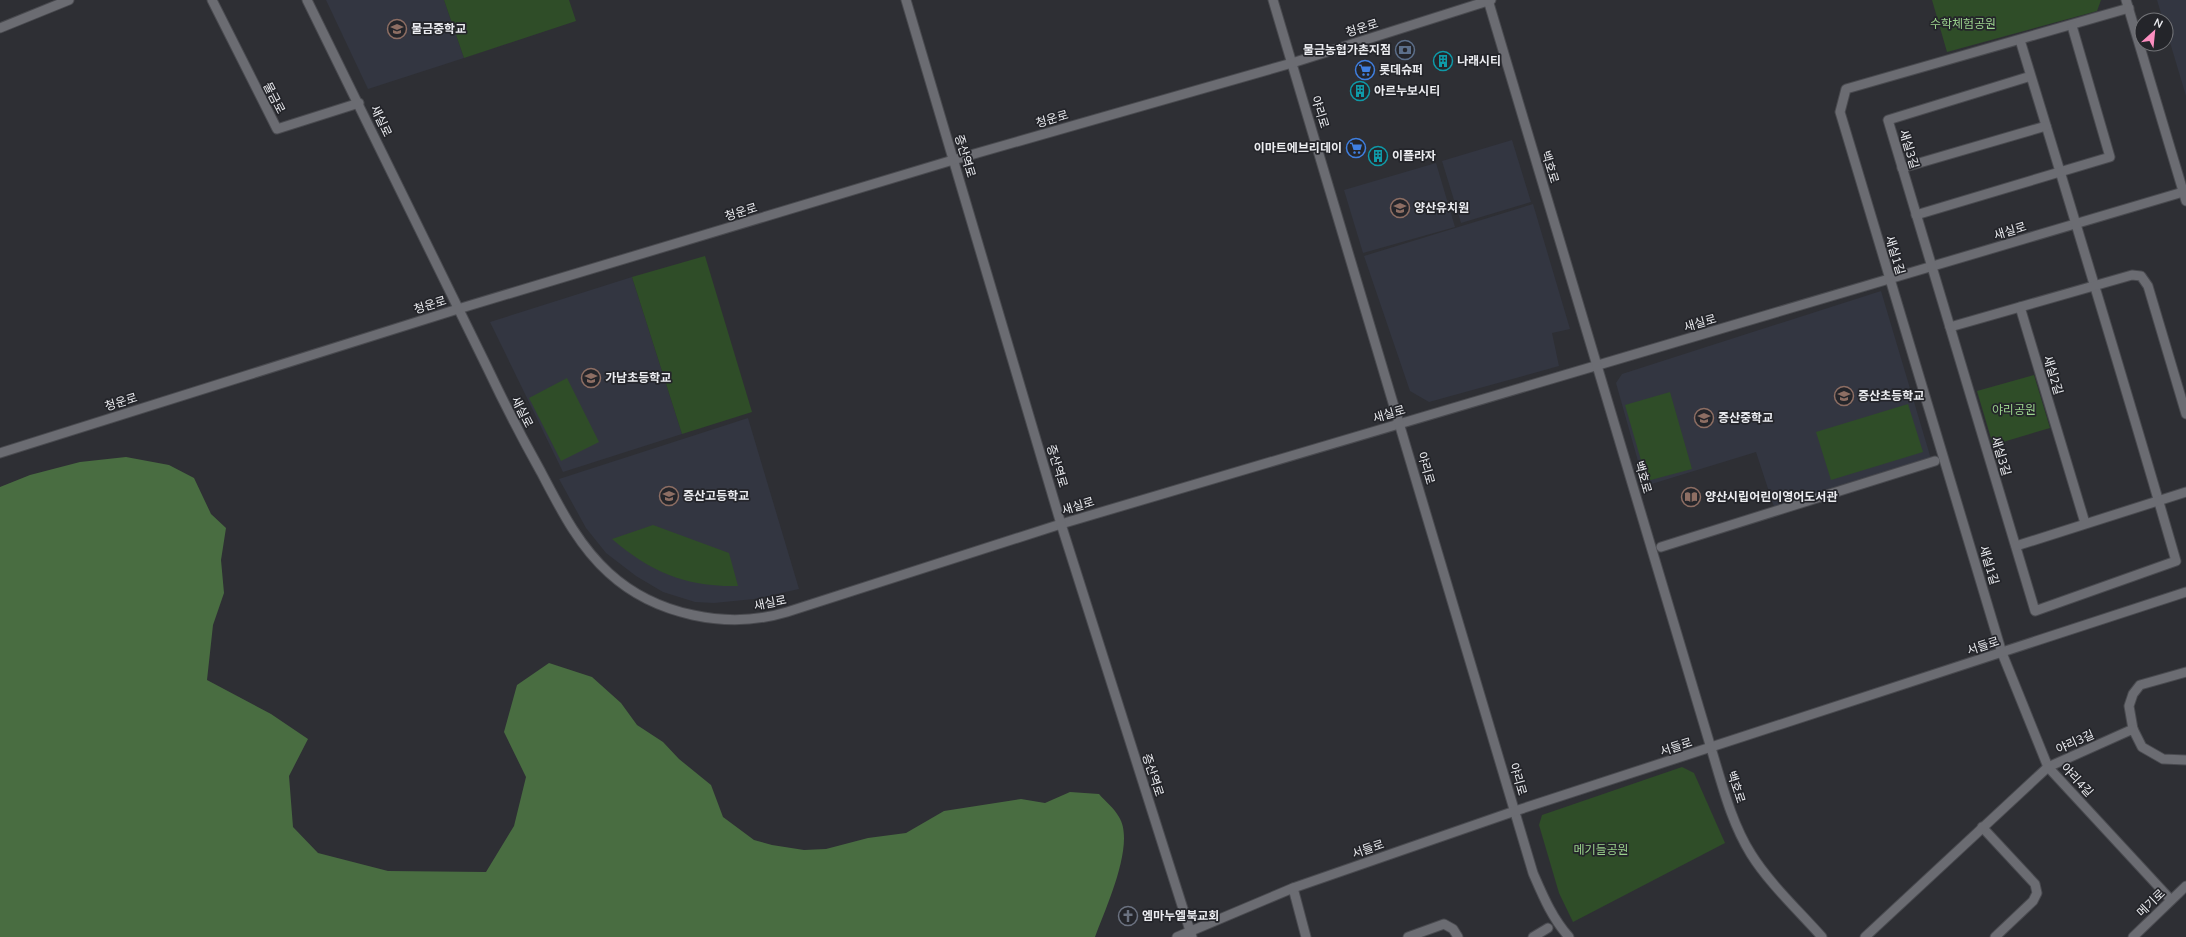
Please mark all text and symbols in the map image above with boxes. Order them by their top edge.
north arrow [2134,12,2174,52]
text: N [2151,15,2165,32]
street label: 청운로 [1344,16,1380,40]
park label: 수학체험공원 [1930,16,1996,32]
school or university icon: 물금중학교 [386,18,408,40]
place label: 물금중학교 [411,21,466,37]
bank icon: 물금농협가촌지점 [1394,39,1416,61]
place label: 물금농협가촌지점 [1303,42,1391,58]
building icon: 나래시티 [1432,50,1454,72]
place label: 나래시티 [1457,53,1501,69]
supermarket icon: 롯데슈퍼 [1354,59,1376,81]
place label: 롯데슈퍼 [1379,62,1423,78]
street label: 물금로 [259,80,289,116]
building icon: 아르누보시티 [1349,80,1371,102]
place label: 아르누보시티 [1374,83,1440,99]
street label: 야리로 [1308,94,1332,130]
street label: 새실로 [367,103,395,139]
street label: 청운로 [1034,107,1070,131]
street label: 새실3길 [1895,127,1923,171]
street label: 증산역로 [951,133,979,179]
supermarket icon: 이마트에브리데이 [1345,137,1367,159]
place label: 이마트에브리데이 [1254,140,1342,156]
building icon: 이플라자 [1367,145,1389,167]
place label: 이플라자 [1392,148,1436,164]
street label: 백호로 [1538,149,1562,185]
school or university icon: 양산유치원 [1389,197,1411,219]
street label: 청운로 [723,200,759,224]
place label: 양산유치원 [1414,200,1469,216]
street label: 새실로 [1992,219,2028,243]
street label: 새실1길 [1881,233,1909,277]
street label: 청운로 [412,293,448,317]
street label: 새실로 [1682,311,1718,335]
street label: 새실2길 [2039,353,2067,397]
school or university icon: 가남초등학교 [580,367,602,389]
place label: 가남초등학교 [605,370,671,386]
school or university icon: 증산초등학교 [1833,385,1855,407]
place label: 증산초등학교 [1858,388,1924,404]
street label: 청운로 [103,390,139,414]
street label: 새실로 [507,394,537,430]
street label: 새실로 [1371,402,1407,426]
park label: 야리공원 [1992,402,2036,418]
school or university icon: 증산중학교 [1693,407,1715,429]
place label: 증산중학교 [1718,410,1773,426]
street label: 새실3길 [1987,434,2015,478]
street label: 증산역로 [1043,443,1071,489]
street label: 야리로 [1414,450,1438,486]
street label: 백호로 [1631,459,1655,495]
school or university icon: 증산고등학교 [658,485,680,507]
library icon: 양산시립어린이영어도서관 [1680,486,1702,508]
place label: 증산고등학교 [683,488,749,504]
place label: 양산시립어린이영어도서관 [1705,489,1837,505]
street label: 새실로 [1060,494,1096,518]
street label: 새실1길 [1975,543,2003,587]
street label: 새실로 [752,592,788,614]
street label: 서들로 [1965,633,2001,659]
street label: 야리3길 [2053,726,2097,758]
street label: 서들로 [1658,734,1694,760]
street label: 증산역로 [1139,752,1167,798]
street label: 야리4길 [2057,760,2097,800]
street label: 야리로 [1506,761,1530,797]
street label: 백호로 [1723,769,1749,805]
street label: 서들로 [1350,836,1386,862]
park label: 메기들공원 [1573,842,1629,858]
street label: 메기로 [2134,886,2168,920]
church icon: 엠마누엘북교회 [1117,905,1139,927]
place label: 엠마누엘북교회 [1142,908,1219,924]

